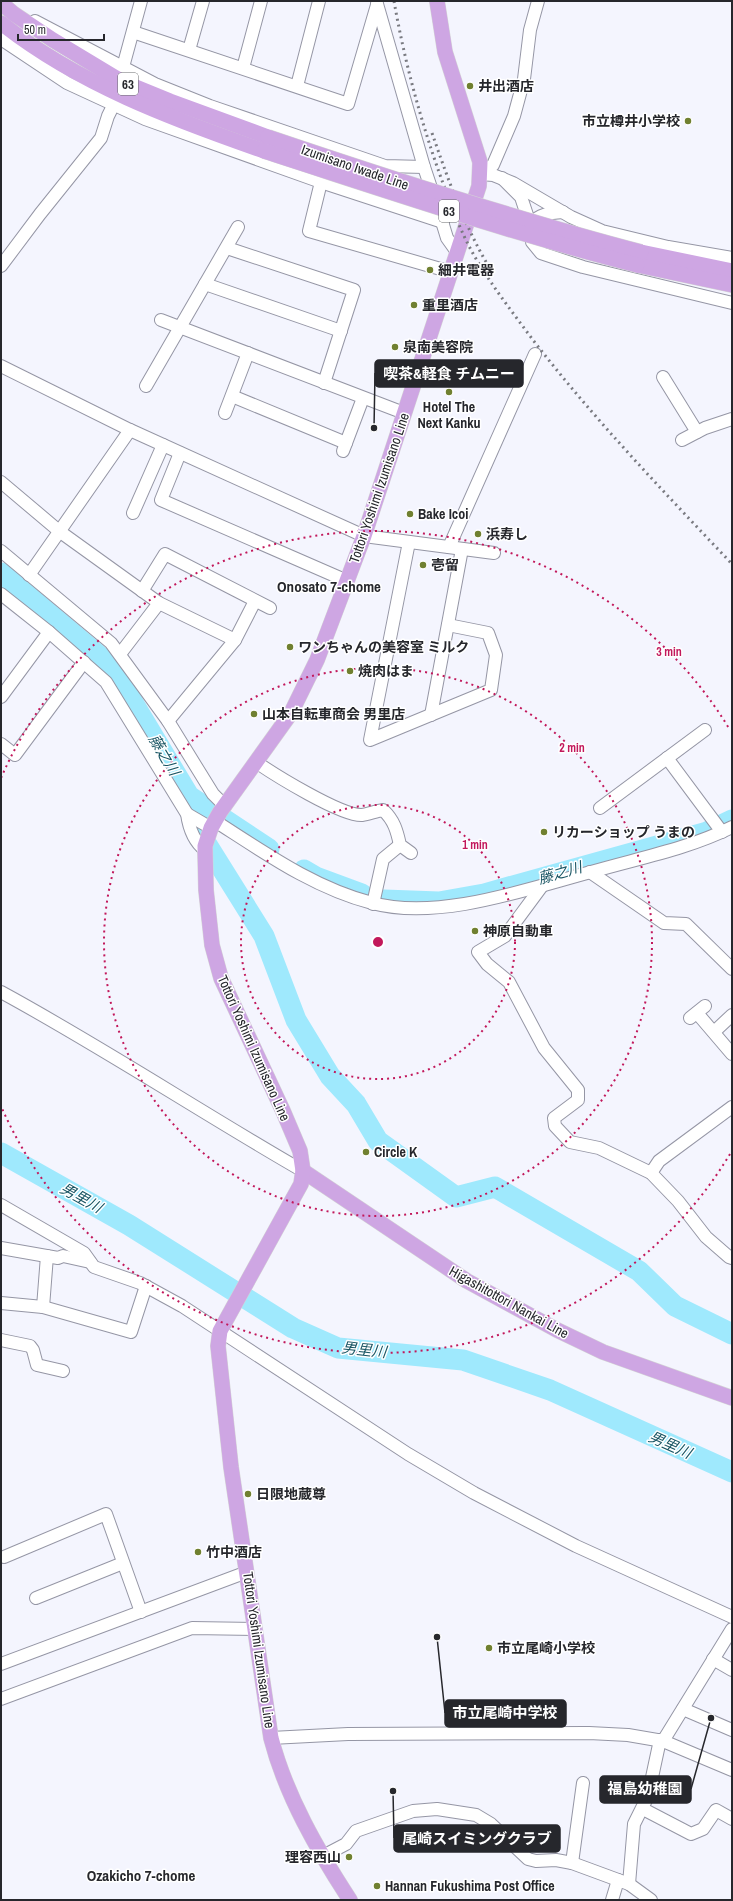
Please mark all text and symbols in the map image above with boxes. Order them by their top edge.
scale bar [18,16,104,42]
text: 50 m [24,22,46,38]
road number: 63 [118,73,138,95]
place label: 井出酒店 [478,77,534,95]
marker: 井出酒店 [465,81,475,91]
place label: 市立樽井小学校 [582,112,680,130]
marker: 市立樽井小学校 [683,116,693,126]
street label: Izumisano Iwade Line [299,140,411,194]
road number: 63 [439,200,459,222]
place label: 細井電器 [438,261,495,279]
marker: 細井電器 [425,265,435,275]
place label: 重里酒店 [422,296,478,314]
marker: 重里酒店 [409,300,419,310]
place label: 泉南美容院 [403,338,473,356]
marker: 泉南美容院 [390,342,400,352]
callout: 喫茶&軽食 チムニー [375,360,523,387]
text: 喫茶&軽食 チムニー [383,363,515,384]
marker: Hotel The Next Kanku [444,387,454,397]
place label: Hotel The Next Kanku [417,398,481,432]
street label: Tottori Yoshimi Izumisano Line [345,410,413,566]
place label: Bake Icoi [418,505,468,523]
marker: Bake Icoi [405,509,415,519]
place label: 浜寿し [486,525,528,543]
marker: 浜寿し [473,529,483,539]
place label: 壱留 [431,556,459,574]
marker: 壱留 [418,560,428,570]
district label: Onosato 7-chome [277,576,381,597]
place label: ワンちゃんの美容室 ミルク [298,638,469,656]
marker: ワンちゃんの美容室 ミルク [285,642,295,652]
text: 3 min [656,644,682,660]
place label: 焼肉はま [358,662,414,680]
marker: 焼肉はま [345,666,355,676]
place label: 山本自転車商会 男里店 [262,705,405,723]
marker: 山本自転車商会 男里店 [249,709,259,719]
water label: 藤之川 [144,730,186,781]
text: 2 min [559,740,585,756]
place label: リカーショップ うまの [552,823,695,841]
marker: リカーショップ うまの [539,827,549,837]
text: 1 min [462,837,488,853]
water label: 藤之川 [535,856,586,889]
place label: 神原自動車 [483,922,553,940]
marker: 神原自動車 [470,926,480,936]
centre of rings [371,935,385,949]
street label: Tottori Yoshimi Izumisano Line [214,972,294,1124]
place label: Circle K [374,1143,418,1161]
marker: Circle K [361,1147,371,1157]
water label: 男里川 [56,1177,108,1219]
street label: Higashitottori Nankai Line [446,1262,572,1342]
water label: 男里川 [341,1337,390,1363]
water label: 男里川 [645,1426,697,1464]
place label: 日限地蔵尊 [256,1485,326,1503]
marker: 日限地蔵尊 [243,1489,253,1499]
place label: 竹中酒店 [206,1543,262,1561]
marker: 竹中酒店 [193,1547,203,1557]
street label: Tottori Yoshimi Izumisano Line [239,1571,279,1729]
place label: 市立尾崎小学校 [497,1639,595,1657]
marker: 市立尾崎小学校 [484,1643,494,1653]
callout: 市立尾崎中学校 [445,1700,566,1727]
text: 市立尾崎中学校 [452,1702,558,1723]
callout: 福島幼稚園 [600,1776,691,1803]
text: 福島幼稚園 [606,1778,683,1799]
callout: 尾崎スイミングクラブ [394,1825,560,1852]
text: 尾崎スイミングクラブ [402,1828,552,1849]
place label: 理容西山 [285,1848,341,1866]
marker: 理容西山 [344,1852,354,1862]
district label: Ozakicho 7-chome [87,1865,195,1886]
place label: Hannan Fukushima Post Office [385,1877,555,1895]
marker: Hannan Fukushima Post Office [372,1881,382,1891]

